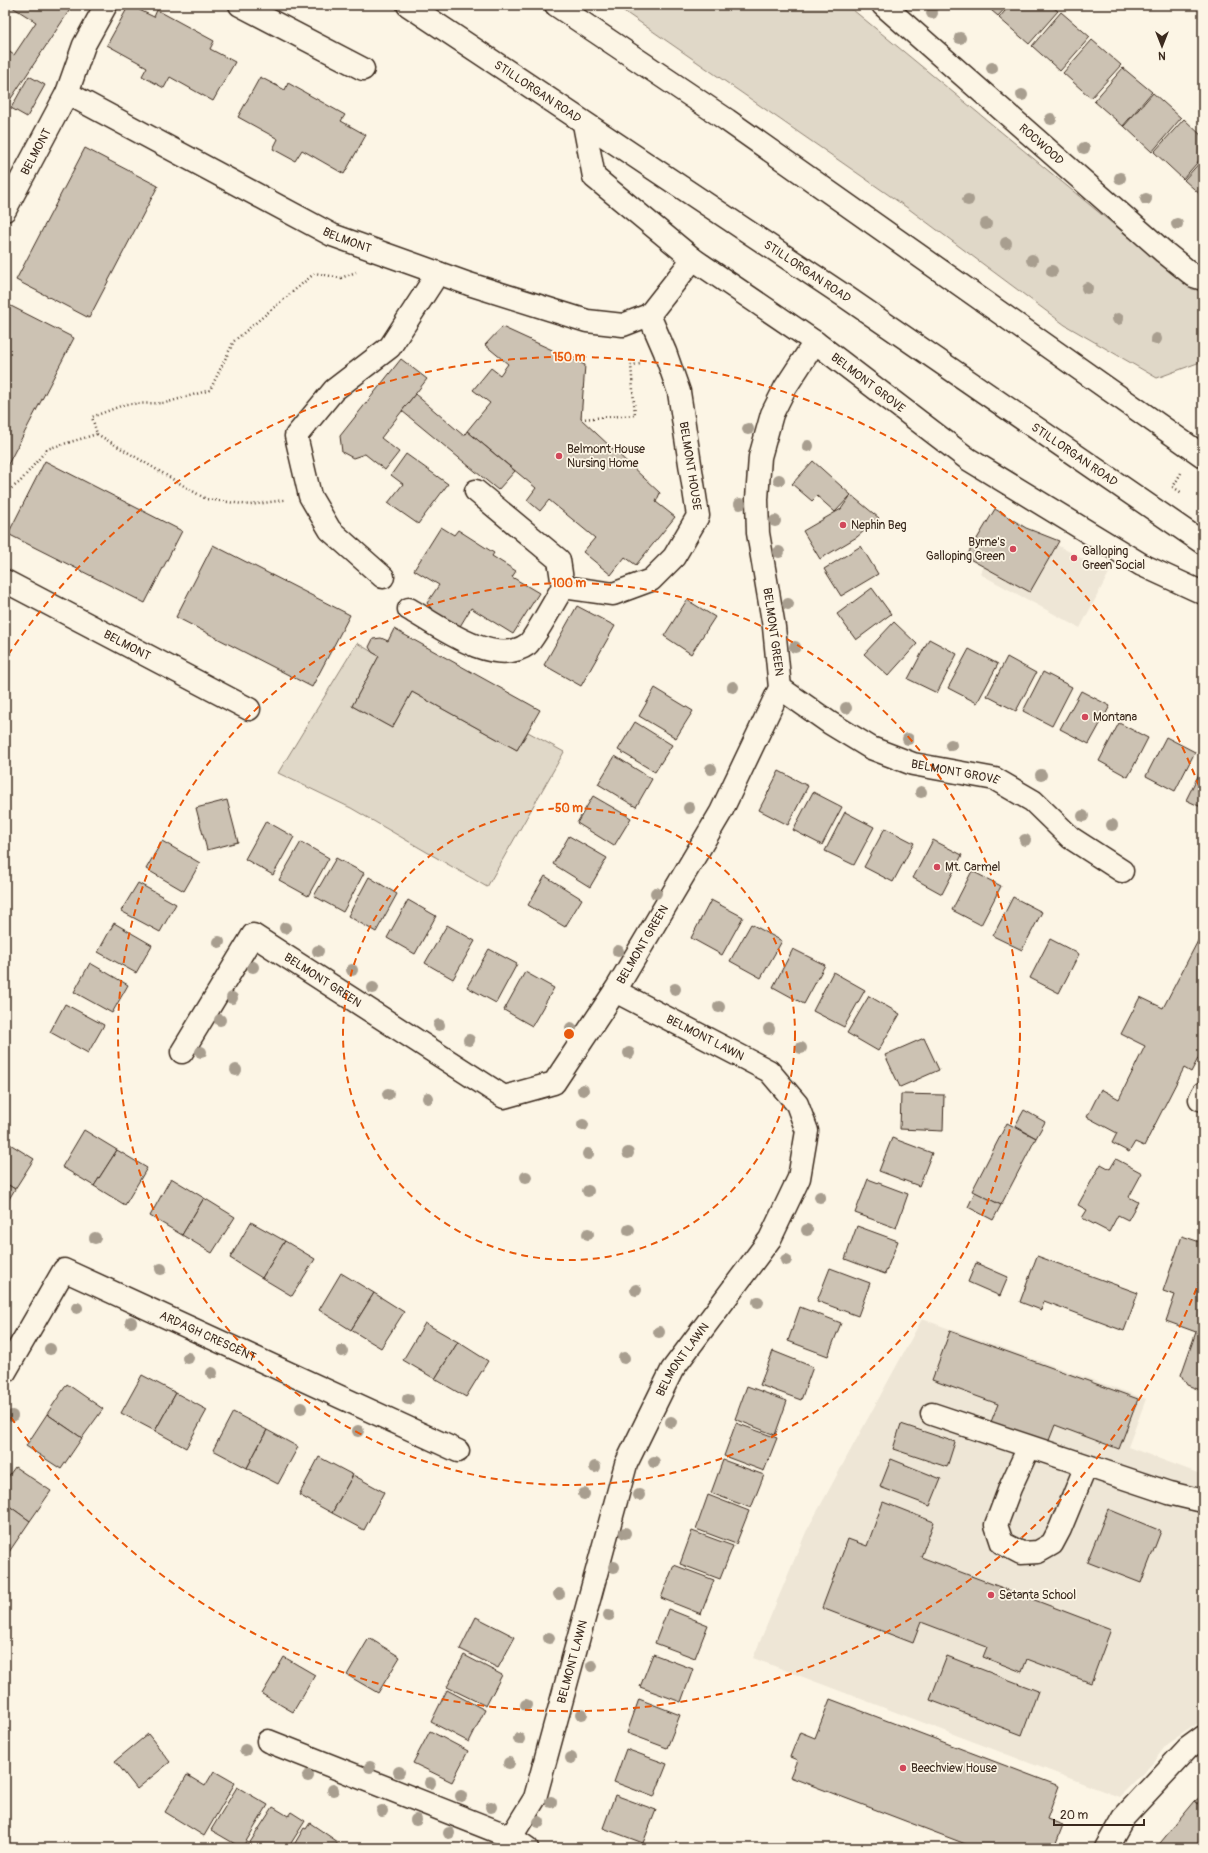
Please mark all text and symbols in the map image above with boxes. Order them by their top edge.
north arrow [1142,26,1182,66]
text: N [1158,49,1166,62]
street label: STILLORGAN ROAD [491,57,585,126]
street label: ROCWOOD [1016,121,1067,168]
street label: BELMONT [17,125,55,178]
street label: BELMONT [320,224,374,256]
street label: STILLORGAN ROAD [761,237,854,306]
text: 150 m [553,350,586,365]
street label: BELMONT GROVE [828,350,908,416]
street label: BELMONT HOUSE [676,420,704,512]
street label: STILLORGAN ROAD [1028,420,1121,490]
place label: Belmont House Nursing Home [567,442,645,471]
marker: Belmont House Nursing Home [554,451,564,461]
place label: Nephin Beg [851,518,907,533]
marker: Nephin Beg [838,520,848,530]
place label: Byrne's Galloping Green [926,535,1006,564]
marker: Byrne's Galloping Green [1008,544,1018,554]
place label: Galloping Green Social [1082,544,1145,573]
marker: Galloping Green Social [1069,553,1079,563]
text: 100 m [552,576,587,591]
street label: BELMONT GREEN [759,587,787,677]
street label: BELMONT [101,627,154,664]
place label: Montana [1093,710,1137,725]
marker: Montana [1080,712,1090,722]
street label: BELMONT GROVE [910,756,1003,788]
text: 50 m [555,801,583,816]
place label: Mt. Carmel [945,860,1001,875]
marker: Mt. Carmel [932,862,942,872]
street label: BELMONT GREEN [613,902,672,987]
street label: BELMONT GREEN [281,950,364,1011]
street label: BELMONT LAWN [663,1012,747,1064]
centre of rings [562,1027,576,1041]
street label: ARDAGH CRESCENT [157,1307,259,1365]
street label: BELMONT LAWN [653,1320,712,1399]
place label: Setanta School [999,1588,1076,1603]
marker: Setanta School [986,1590,996,1600]
street label: BELMONT LAWN [554,1618,591,1705]
place label: Beechview House [911,1761,997,1776]
marker: Beechview House [898,1763,908,1773]
scale bar [1054,1801,1144,1827]
text: 20 m [1060,1808,1089,1823]

